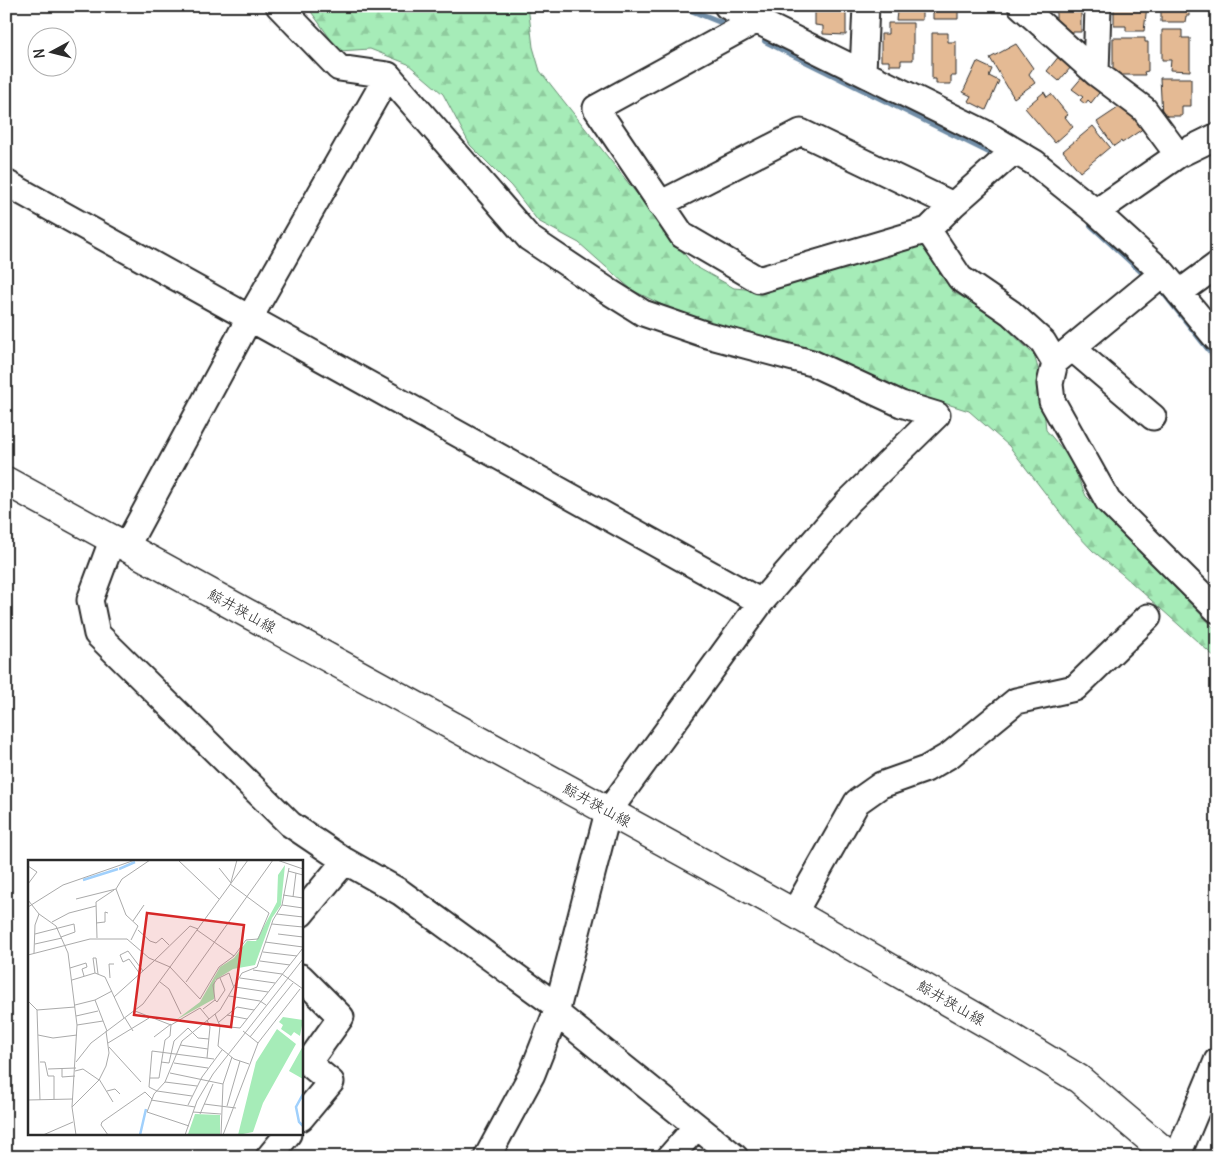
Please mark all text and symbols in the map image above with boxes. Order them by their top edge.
north arrow [28,28,78,78]
text: N [30,48,49,59]
street label: 鯨井狭山線 [205,584,280,637]
street label: 鯨井狭山線 [560,778,635,831]
inset map [28,860,302,1136]
street label: 鯨井狭山線 [914,976,988,1030]

